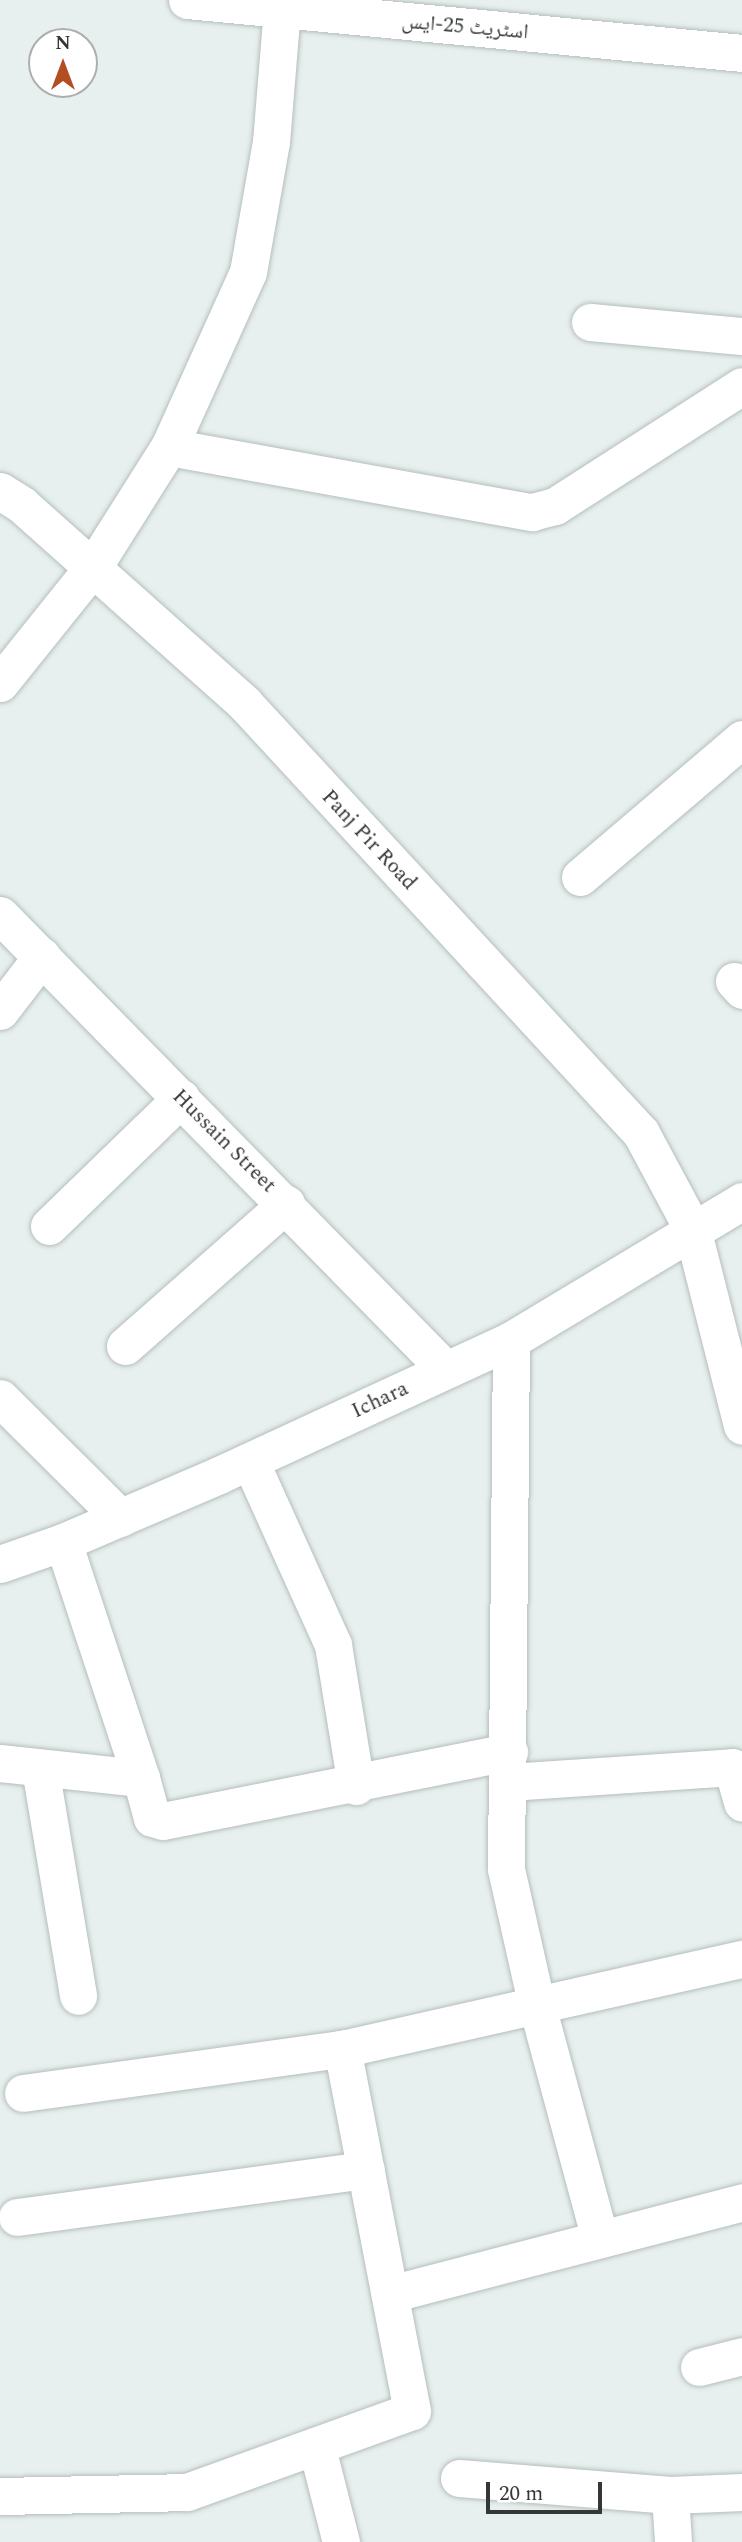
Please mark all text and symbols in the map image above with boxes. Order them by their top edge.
street label: اسٹریٹ 25-ایس [401,9,529,45]
north arrow [28,28,98,98]
text: N [55,29,71,58]
street label: Panj Pir Road [316,785,422,895]
street label: Hussain Street [167,1084,281,1198]
street label: Ichara [348,1376,412,1424]
scale bar [490,2468,606,2512]
text: 20 m [499,2478,543,2510]

